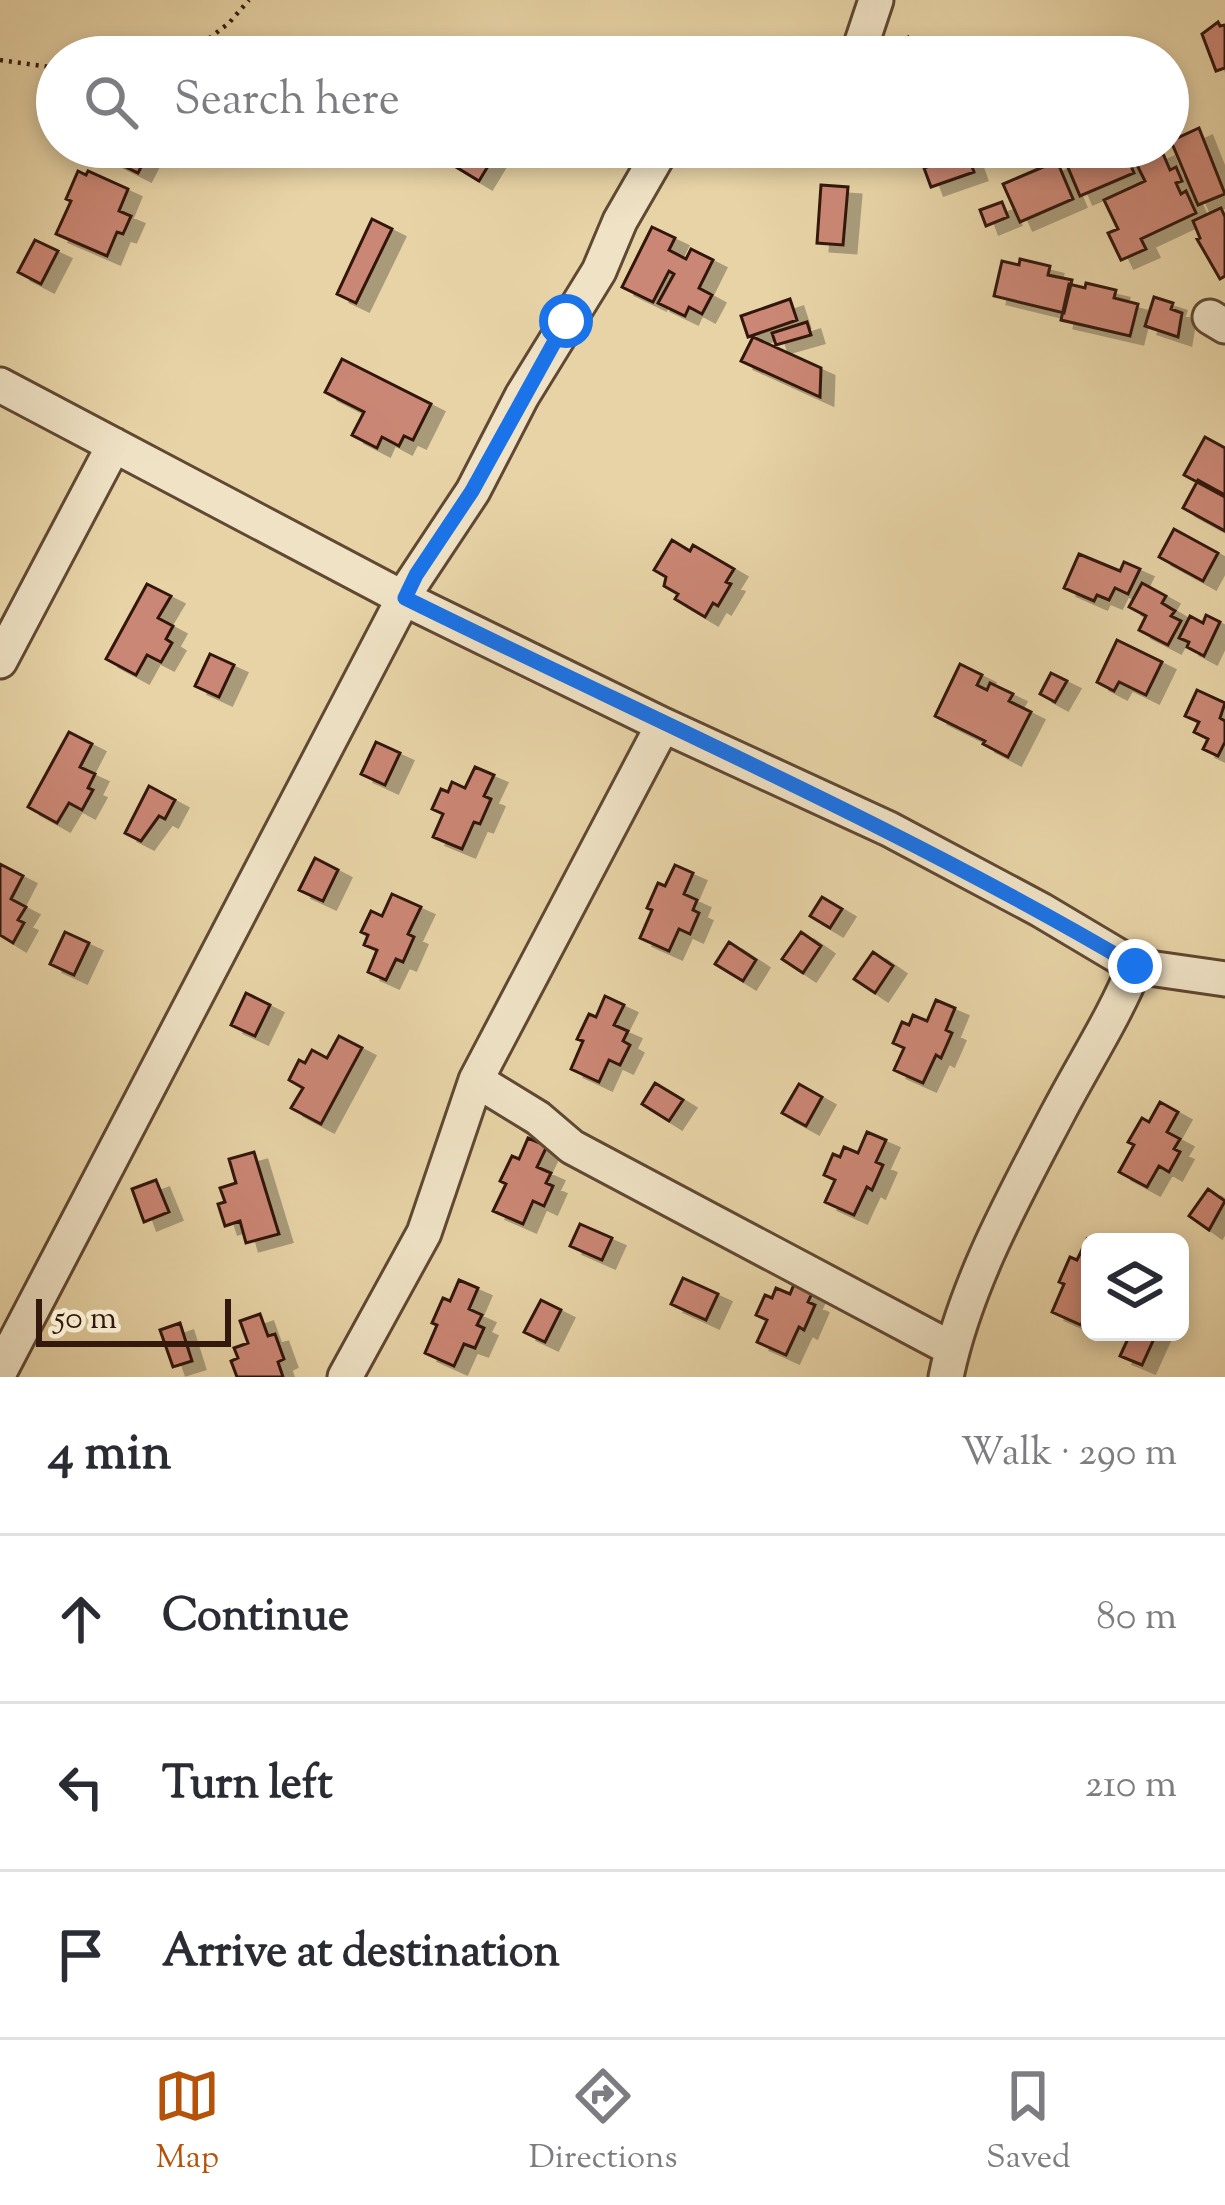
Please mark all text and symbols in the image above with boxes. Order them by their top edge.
search box [36,36,1189,168]
icon: search [78,69,144,135]
text: Search here [174,70,400,135]
route start [539,294,593,348]
route end [1108,939,1162,993]
map controls [1081,1233,1189,1341]
button: layers [1081,1233,1189,1341]
scale bar [36,1293,231,1346]
text: 50 m [54,1296,117,1344]
text: 4 min [48,1419,171,1492]
text: Walk · 290 m [961,1427,1177,1483]
icon: ahead [48,1586,114,1652]
text: Continue [162,1586,349,1651]
text: 80 m [1096,1591,1177,1647]
icon: left [48,1754,114,1820]
text: Turn left [162,1754,333,1819]
text: 210 m [1085,1759,1177,1815]
icon: arrive [48,1922,114,1988]
text: Arrive at destination [162,1922,560,1987]
tab: Map [154,2063,220,2183]
tab: Directions [529,2063,678,2183]
tab: Saved [986,2063,1071,2183]

